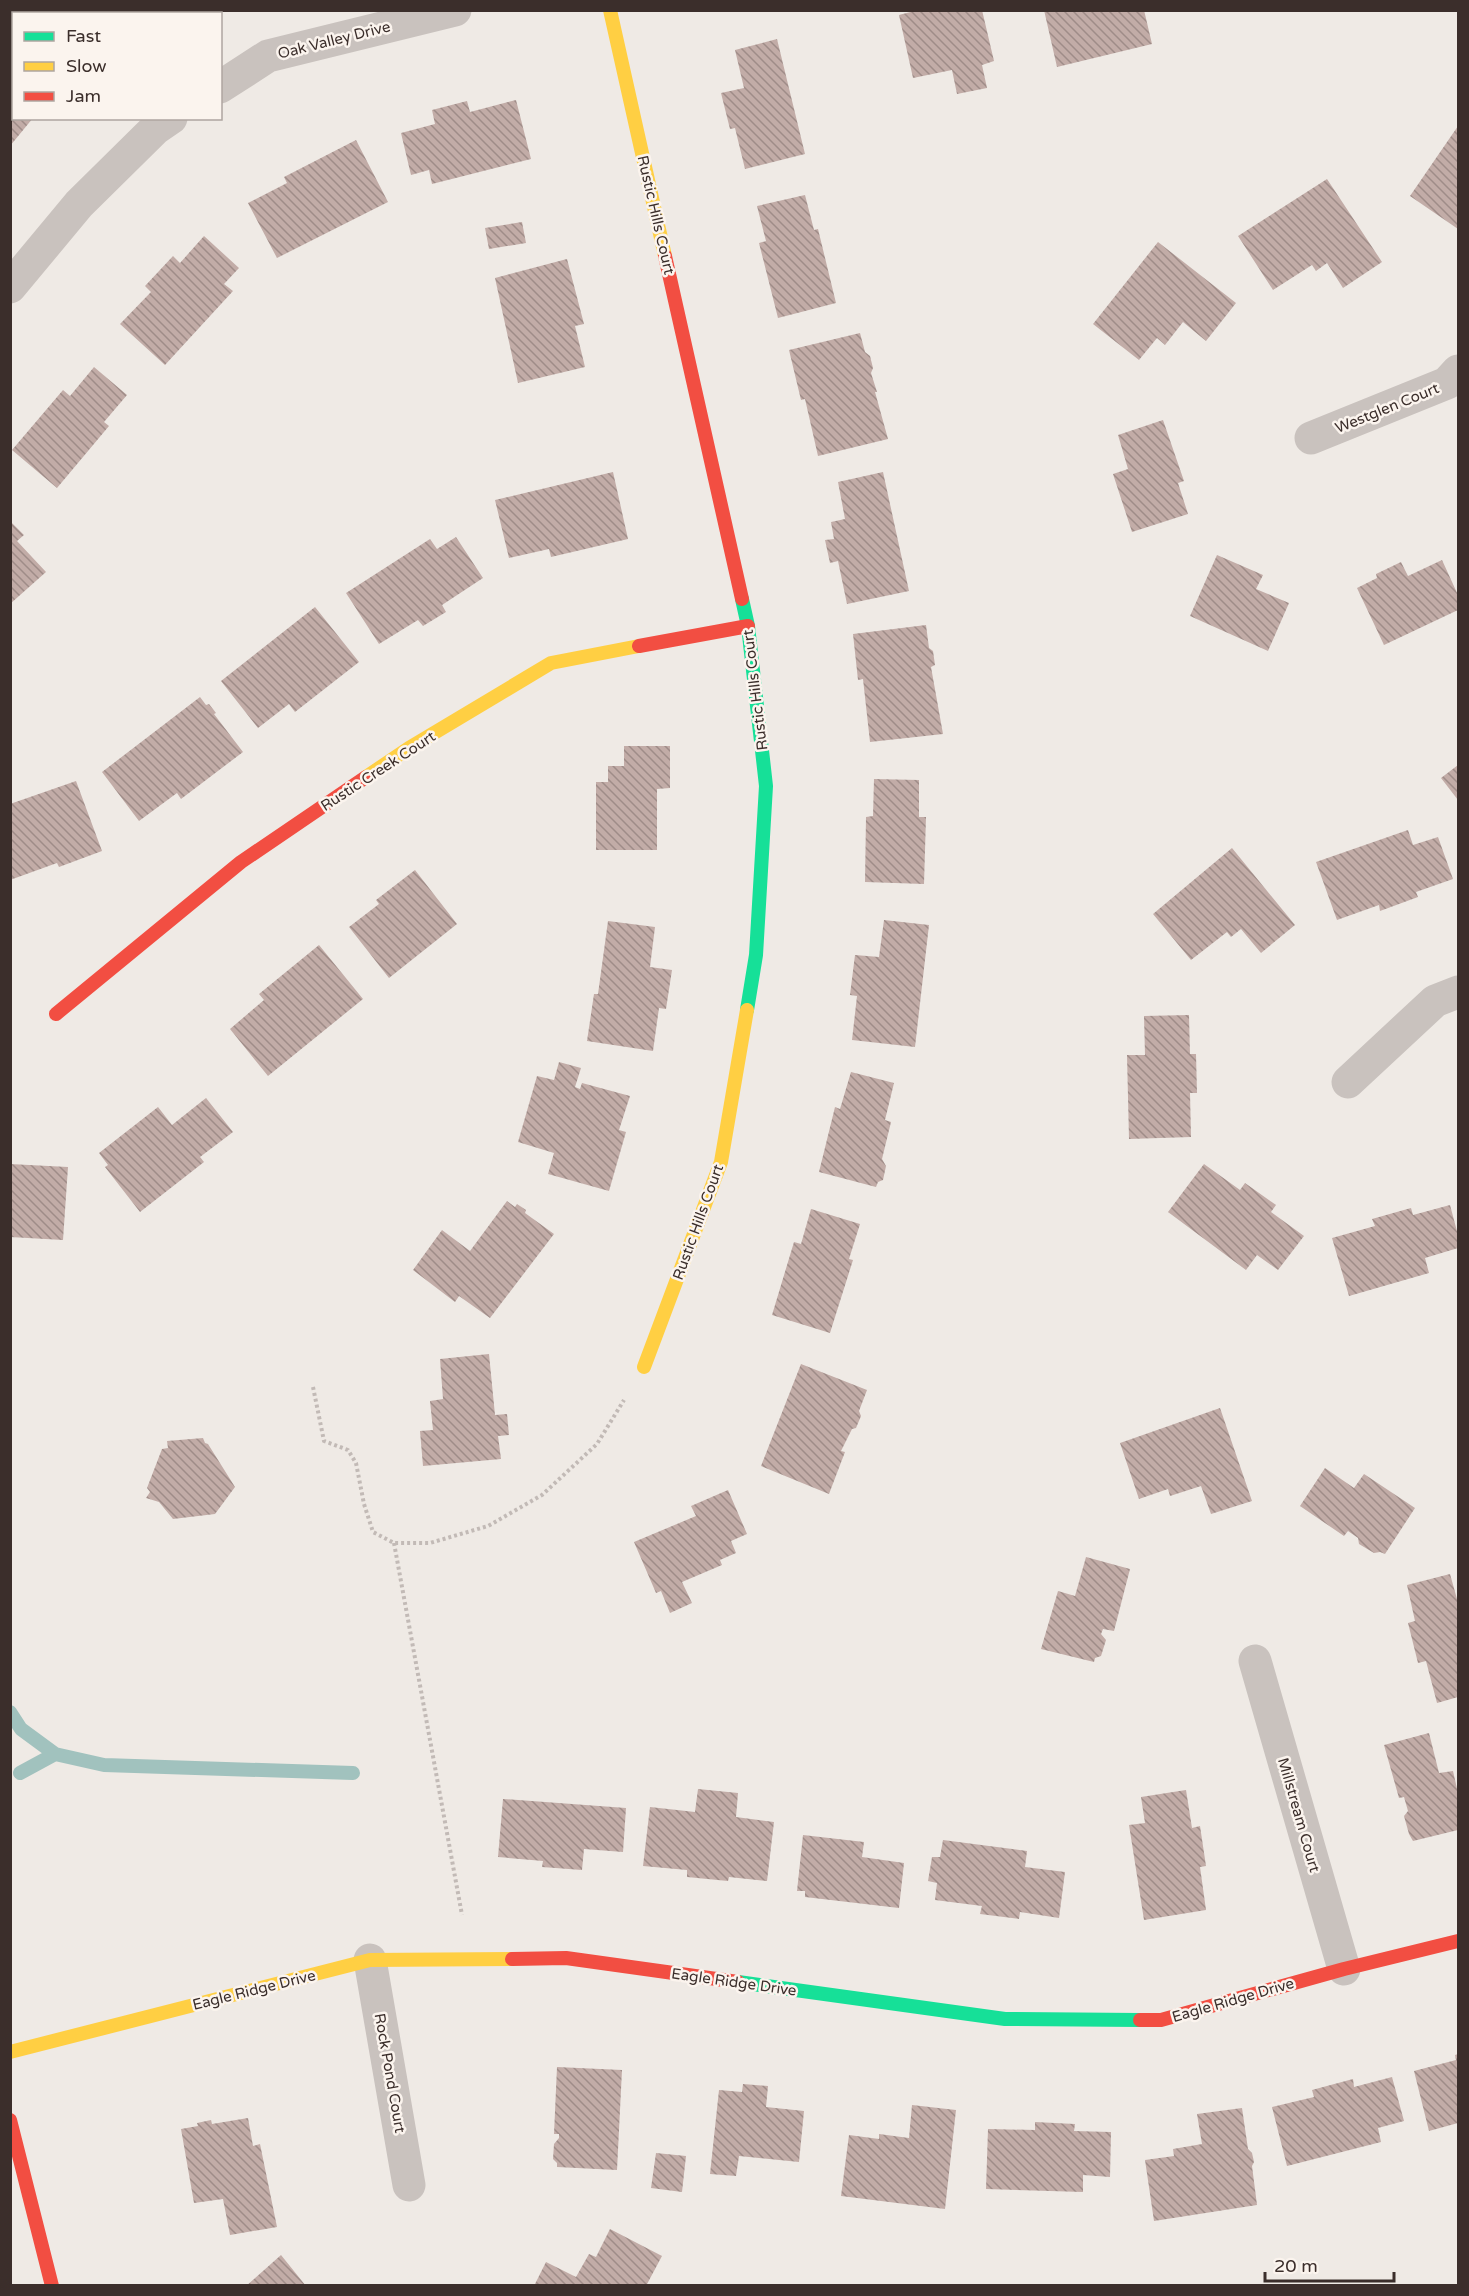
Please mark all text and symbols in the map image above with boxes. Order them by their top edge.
legend [12,12,222,120]
street label: Oak Valley Drive [276,17,392,63]
text: Fast [66,25,101,47]
text: Slow [66,55,107,77]
text: Jam [66,85,101,107]
street label: Rustic Hills Court [634,154,679,277]
street label: Westglen Court [1332,379,1442,437]
street label: Rustic Hills Court [739,628,771,752]
street label: Rustic Creek Court [317,727,439,815]
street label: Rustic Hills Court [669,1161,727,1282]
street label: Millstream Court [1274,1756,1324,1875]
street label: Eagle Ridge Drive [670,1964,798,2000]
street label: Eagle Ridge Drive [191,1966,317,2014]
street label: Eagle Ridge Drive [1170,1974,1296,2026]
street label: Rock Pond Court [371,2012,409,2135]
scale bar [1265,2245,1394,2283]
text: 20 m [1274,2255,1318,2277]

